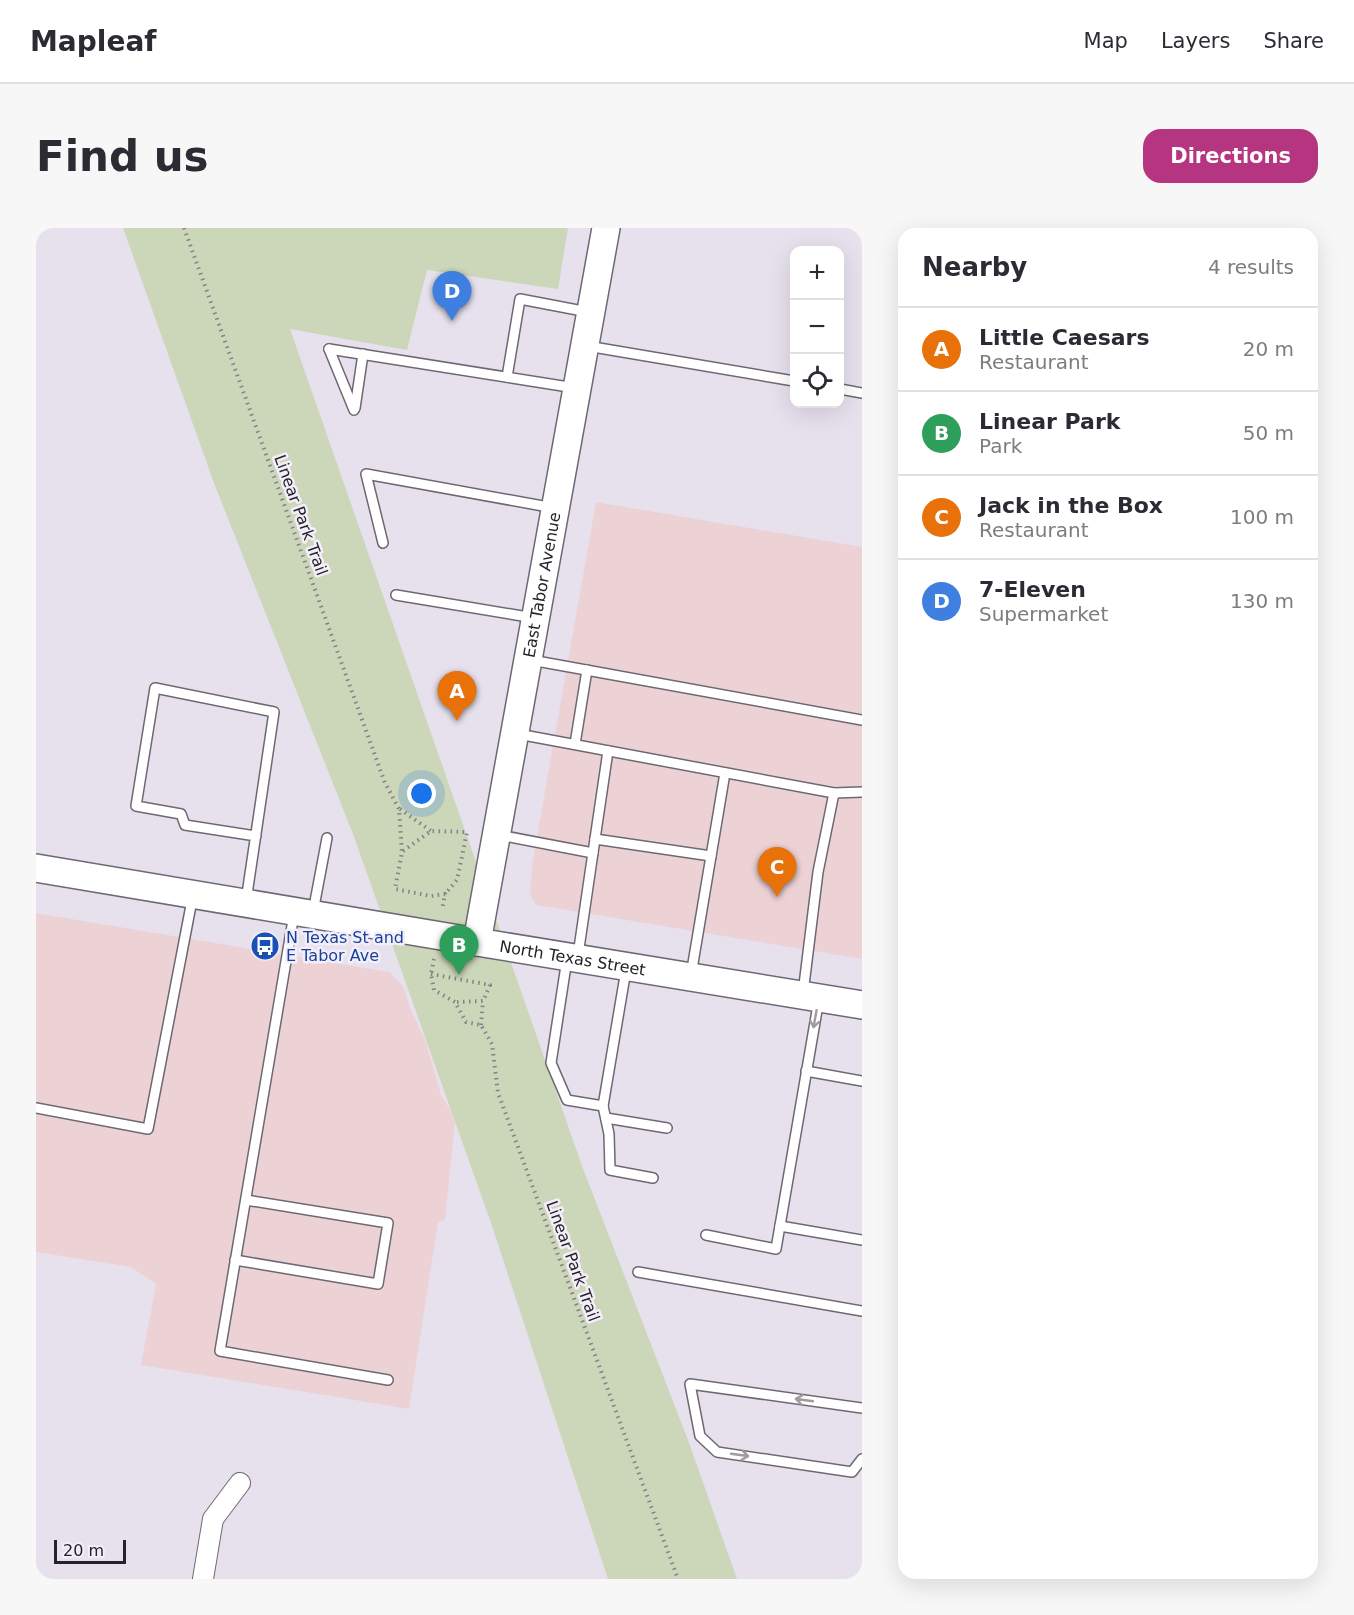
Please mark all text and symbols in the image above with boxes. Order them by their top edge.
text: Mapleaf [30,25,156,58]
text: Map [1084,29,1128,53]
text: Layers [1161,29,1230,53]
text: Share [1263,29,1324,53]
button: Directions [1143,129,1318,183]
text: Find us [36,132,209,181]
map controls [790,246,844,408]
button: + [790,246,844,300]
text: Nearby [922,252,1027,282]
text: 4 results [1208,255,1294,279]
pin: D [432,272,472,321]
button: − [790,300,844,354]
text: Little Caesars [979,325,1150,350]
text: A [934,337,949,361]
text: 20 m [1243,337,1294,361]
text: Restaurant [979,350,1089,374]
button: locate [790,354,844,408]
text: Linear Park [979,409,1120,434]
text: B [934,421,949,445]
text: 50 m [1243,421,1294,445]
text: Park [979,434,1022,458]
street label: Linear Park Trail [270,452,332,578]
text: Jack in the Box [979,493,1163,518]
text: C [934,505,949,529]
text: 100 m [1230,505,1294,529]
street label: East Tabor Avenue [519,510,564,659]
text: Restaurant [979,518,1089,542]
text: 7-Eleven [979,577,1086,602]
text: D [933,589,950,613]
text: 130 m [1230,589,1294,613]
text: Supermarket [979,602,1108,626]
pin: A [438,672,476,721]
your location [407,779,436,808]
pin: C [758,848,796,897]
pin: B [440,926,478,975]
place label: N Texas St and E Tabor Ave [286,928,404,965]
bus stop icon: N Texas St and E Tabor Ave [249,930,281,962]
street label: North Texas Street [498,936,647,979]
one-way arrow [810,1008,821,1028]
street label: Linear Park Trail [542,1198,604,1324]
one-way arrow [795,1395,814,1406]
one-way arrow [730,1450,750,1461]
scale bar [54,1537,126,1564]
text: 20 m [63,1541,104,1560]

